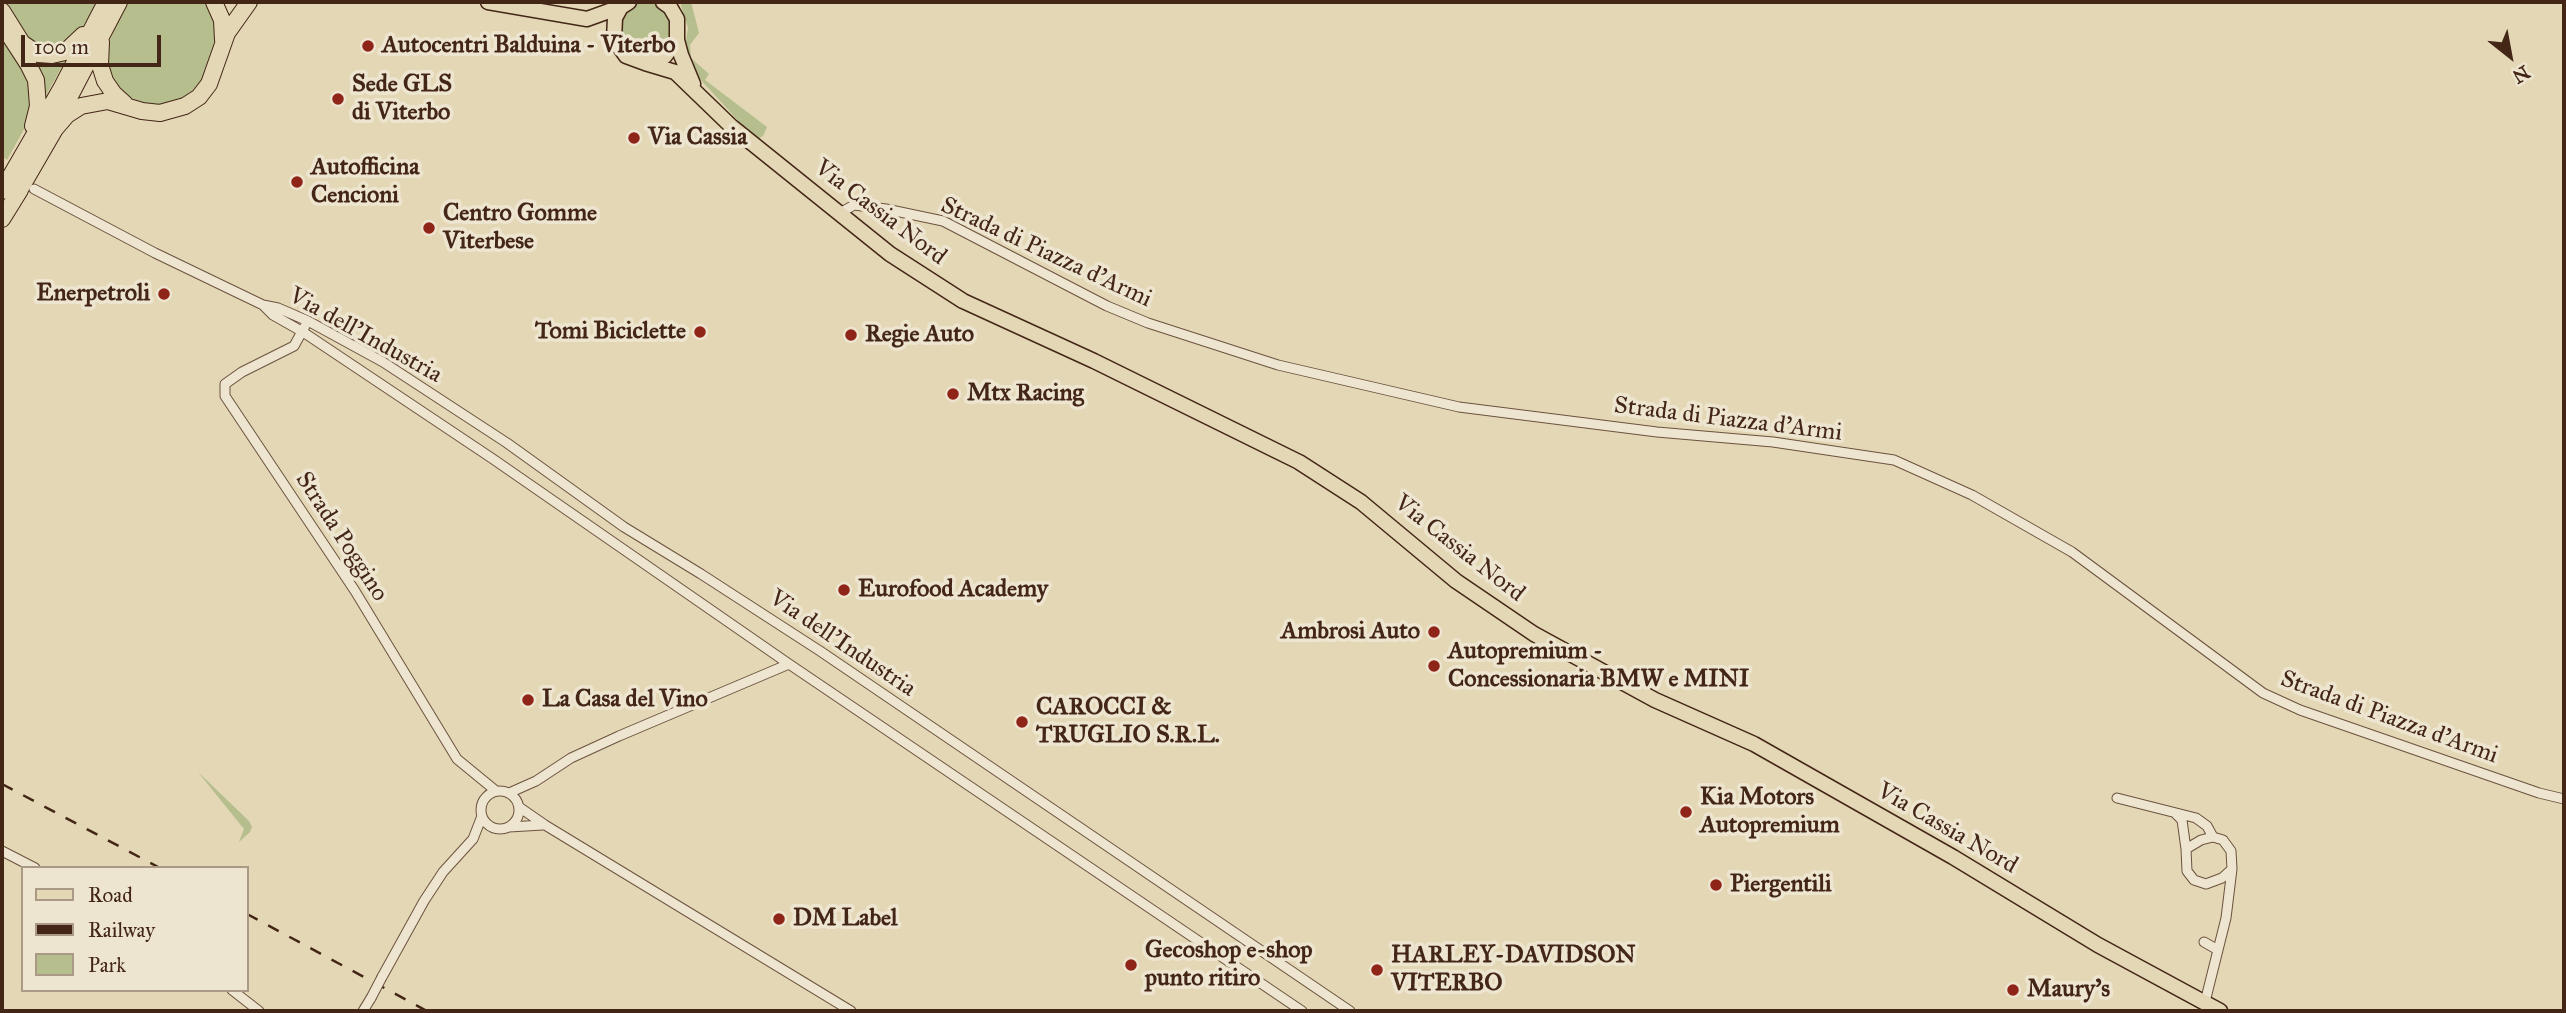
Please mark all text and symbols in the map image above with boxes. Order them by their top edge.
scale bar [24,21,164,65]
north arrow [2475,21,2545,91]
place label: Autocentri Balduina - Viterbo [382,32,675,60]
text: 100 m [34,34,89,60]
marker: Autocentri Balduina - Viterbo [360,38,376,54]
text: N [2508,60,2534,88]
place label: Sede GLS di Viterbo [352,71,452,127]
marker: Sede GLS di Viterbo [330,91,346,107]
place label: Via Cassia [648,124,747,152]
marker: Via Cassia [626,130,642,146]
place label: Autofficina Cencioni [311,154,419,210]
street label: Via Cassia Nord [808,154,952,272]
marker: Autofficina Cencioni [289,174,305,190]
street label: Strada di Piazza d'Armi [936,191,1156,315]
place label: Centro Gomme Viterbese [443,200,597,256]
marker: Centro Gomme Viterbese [421,220,437,236]
place label: Enerpetroli [36,280,150,308]
street label: Via dell'Industria [283,282,447,390]
marker: Enerpetroli [156,286,172,302]
place label: Tomi Biciclette [535,318,686,346]
place label: Regie Auto [865,321,974,349]
marker: Tomi Biciclette [692,324,708,340]
marker: Regie Auto [843,327,859,343]
place label: Mtx Racing [967,380,1084,408]
marker: Mtx Racing [945,386,961,402]
street label: Strada di Piazza d'Armi [1612,392,1844,448]
street label: Strada Poggino [288,467,394,607]
street label: Via Cassia Nord [1388,489,1530,609]
place label: Eurofood Academy [858,576,1048,604]
marker: Eurofood Academy [836,582,852,598]
street label: Via dell'Industria [763,584,921,704]
place label: Ambrosi Auto [1281,618,1420,646]
marker: Ambrosi Auto [1426,624,1442,640]
place label: Autopremium - Concessionaria BMW e MINI [1448,638,1749,694]
marker: Autopremium - Concessionaria BMW e MINI [1426,658,1442,674]
street label: Strada di Piazza d'Armi [2276,665,2502,771]
place label: La Casa del Vino [542,686,708,714]
marker: La Casa del Vino [520,692,536,708]
place label: CAROCCI & TRUGLIO S.R.L. [1036,694,1220,750]
marker: CAROCCI & TRUGLIO S.R.L. [1014,714,1030,730]
street label: Via Cassia Nord [1872,777,2022,881]
place label: Kia Motors Autopremium [1700,784,1840,840]
marker: Kia Motors Autopremium [1678,804,1694,820]
legend [21,866,248,992]
place label: Piergentili [1730,871,1831,899]
marker: Piergentili [1708,877,1724,893]
text: Road [88,882,133,908]
place label: DM Label [793,905,898,933]
marker: DM Label [771,911,787,927]
text: Railway [88,917,155,943]
place label: Gecoshop e-shop punto ritiro [1145,937,1313,993]
place label: HARLEY-DAVIDSON VITERBO [1391,942,1636,998]
text: Park [88,952,126,978]
marker: Gecoshop e-shop punto ritiro [1123,957,1139,973]
marker: HARLEY-DAVIDSON VITERBO [1369,962,1385,978]
place label: Maury's [2027,976,2110,1004]
marker: Maury's [2005,982,2021,998]

